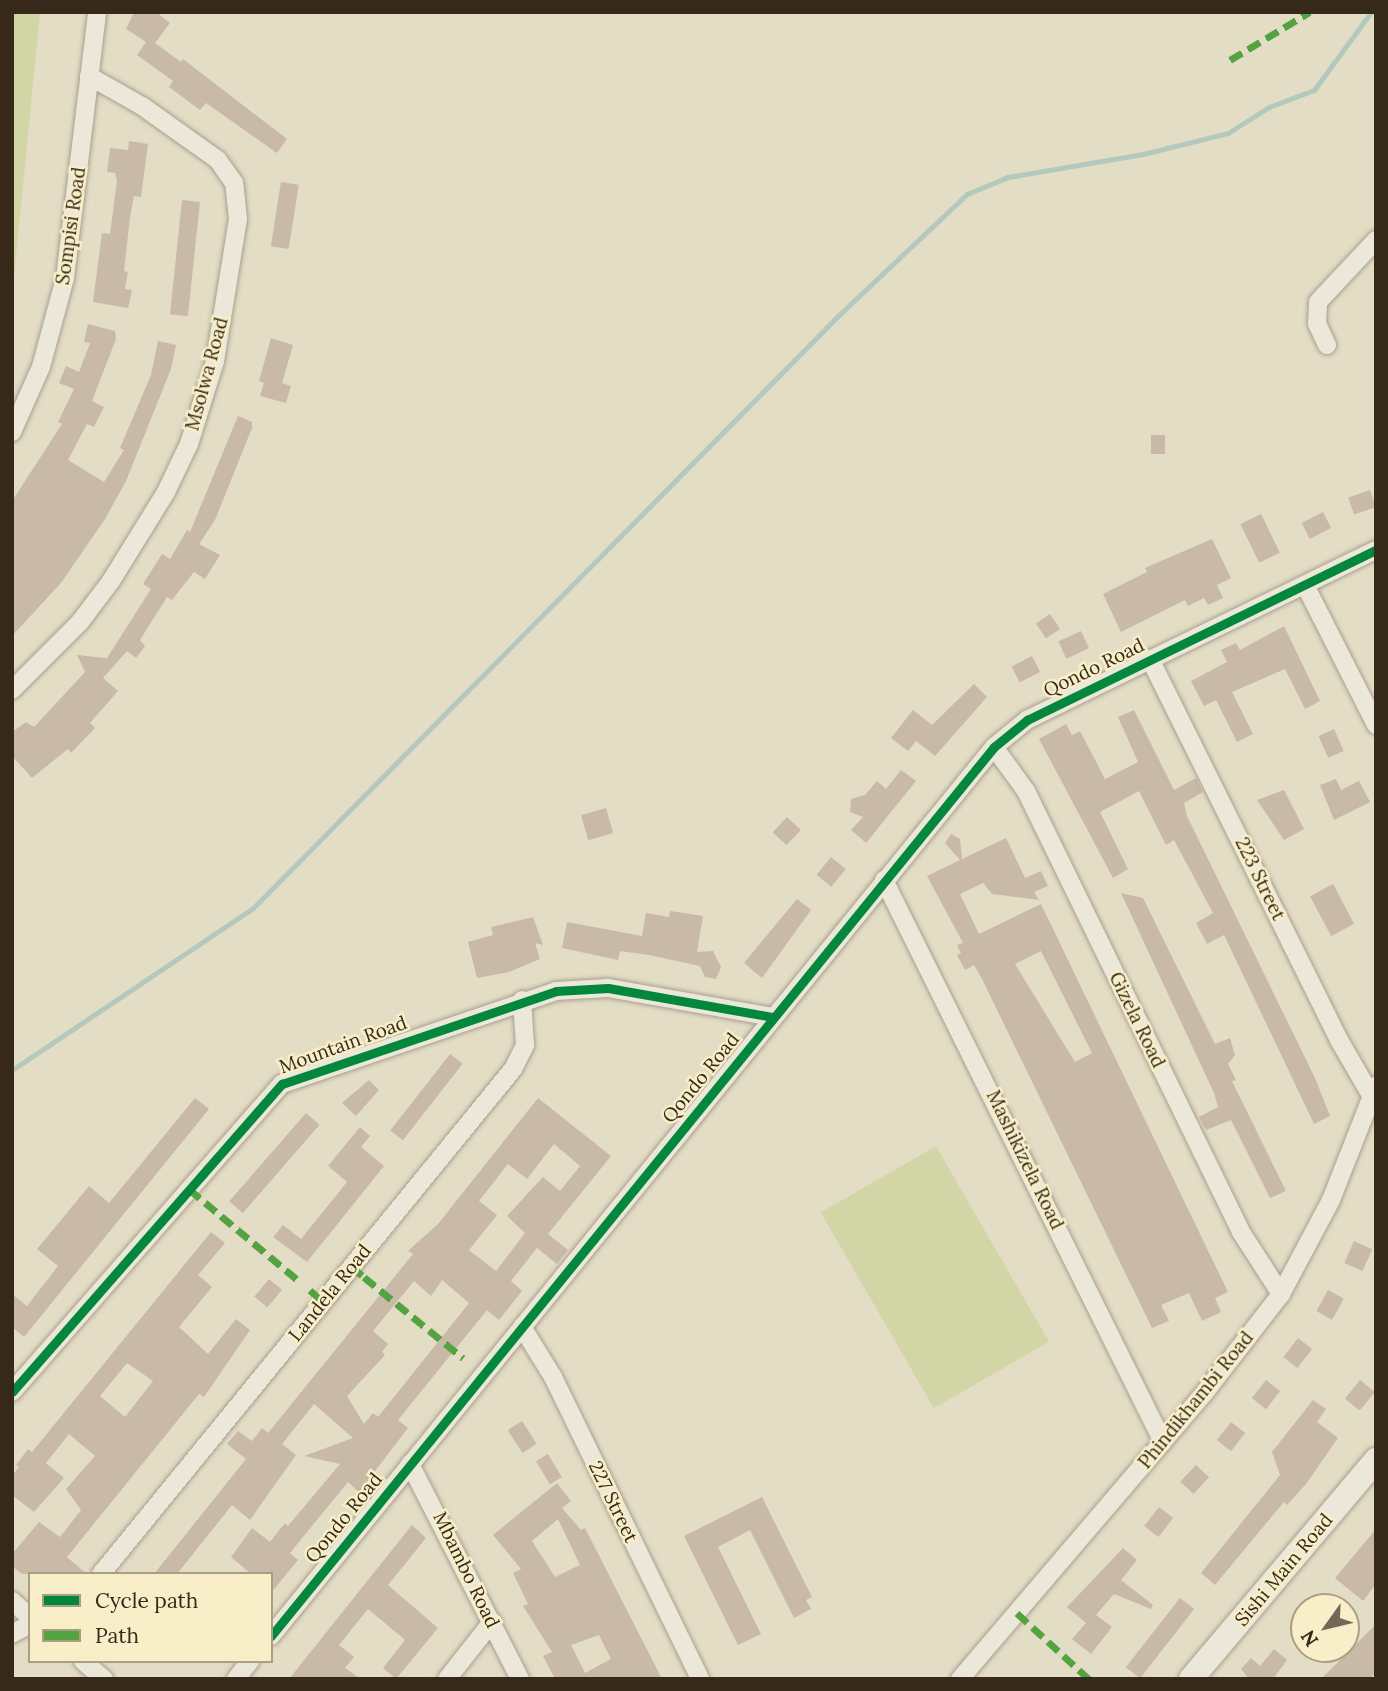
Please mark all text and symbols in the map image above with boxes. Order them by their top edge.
street label: Sompisi Road [51,166,91,286]
street label: Msolwa Road [181,315,233,433]
street label: Qondo Road [1040,634,1148,702]
street label: 223 Street [1230,834,1290,924]
street label: Gizela Road [1104,968,1170,1072]
street label: Mountain Road [276,1011,410,1079]
street label: Qondo Road [658,1028,744,1128]
street label: Mashikizela Road [981,1087,1069,1233]
street label: Landela Road [284,1240,376,1346]
street label: Phindikhambi Road [1134,1327,1258,1473]
street label: 227 Street [583,1457,643,1547]
street label: Qondo Road [301,1468,387,1568]
street label: Mbambo Road [428,1508,504,1632]
street label: Sishi Main Road [1230,1509,1338,1631]
legend [28,1572,273,1663]
text: Cycle path [95,1587,198,1614]
north arrow [1290,1593,1360,1663]
text: Path [95,1622,139,1649]
text: N [1295,1626,1323,1651]

